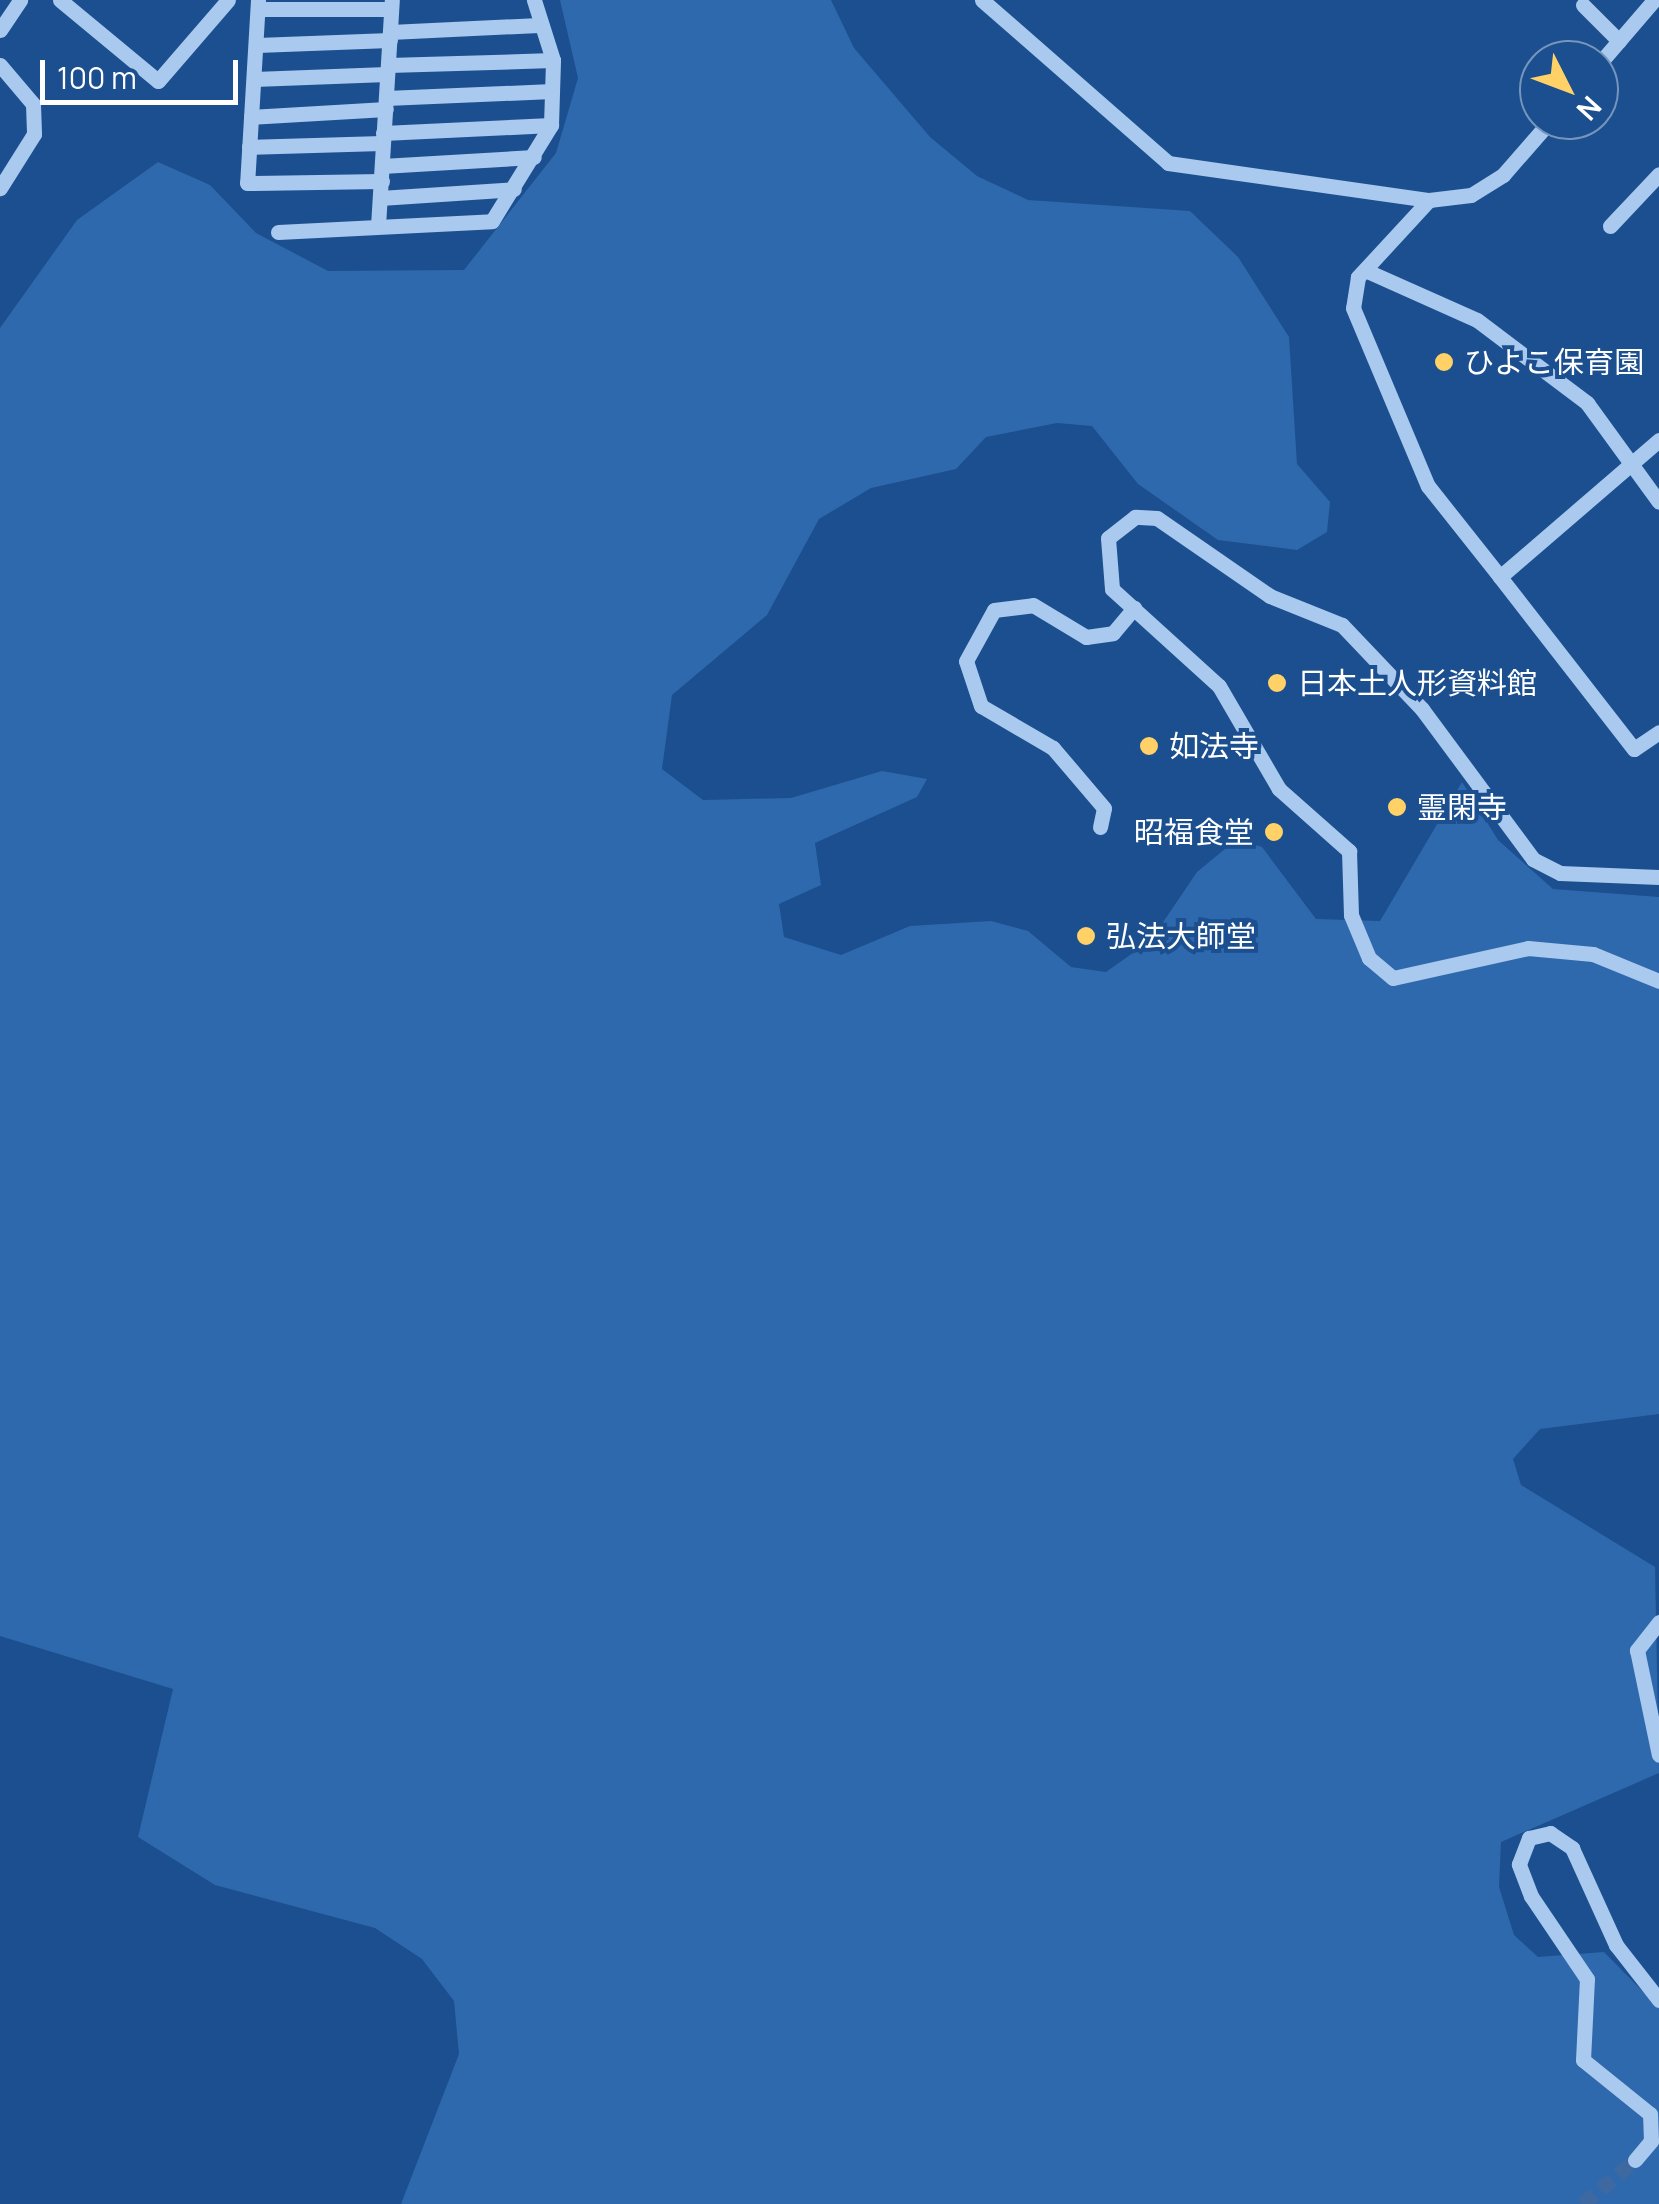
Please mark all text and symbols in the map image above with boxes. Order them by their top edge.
scale bar [45,40,242,102]
north arrow [1519,40,1619,140]
text: 100 m [57,57,137,98]
text: N [1569,89,1611,129]
place label: ひよこ保育園 [1464,344,1644,380]
marker: ひよこ保育園 [1433,351,1455,373]
place label: 日本土人形資料館 [1297,665,1537,701]
marker: 日本土人形資料館 [1266,672,1288,694]
place label: 如法寺 [1169,728,1259,764]
marker: 如法寺 [1138,735,1160,757]
place label: 霊閑寺 [1417,789,1507,825]
marker: 霊閑寺 [1386,796,1408,818]
place label: 昭福食堂 [1134,814,1254,850]
marker: 昭福食堂 [1263,821,1285,843]
place label: 弘法大師堂 [1106,918,1256,954]
marker: 弘法大師堂 [1075,925,1097,947]

